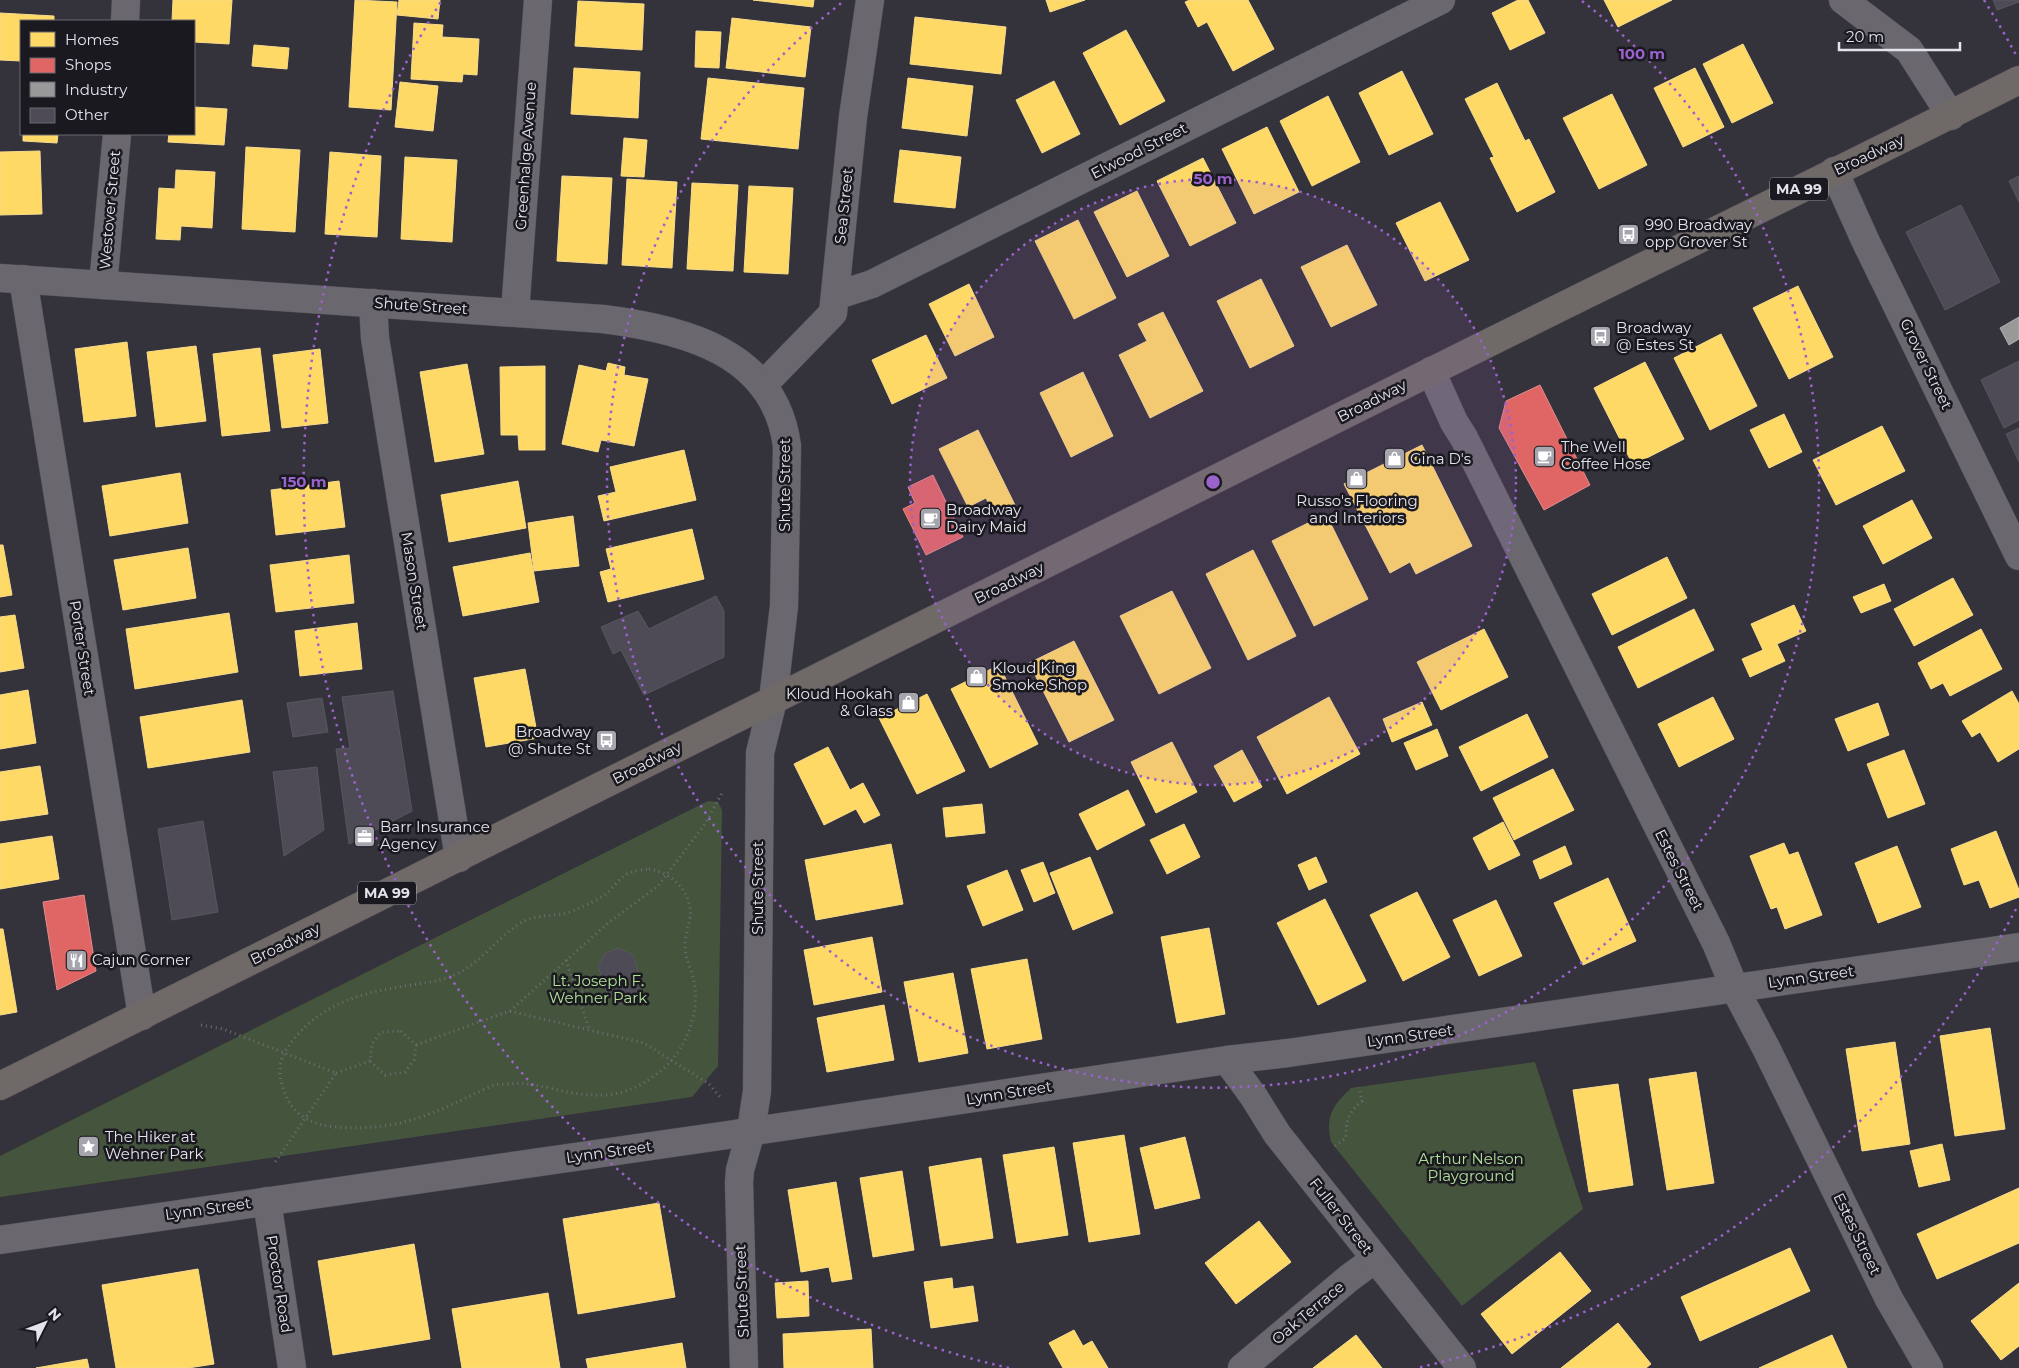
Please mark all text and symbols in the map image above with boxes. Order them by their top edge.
legend [20,20,195,135]
scale bar [1839,20,1960,52]
text: 20 m [1846,27,1884,46]
text: Homes [65,30,119,49]
text: 100 m [1619,44,1665,63]
text: Shops [65,55,111,74]
text: Industry [65,80,128,99]
street label: Greenhalge Avenue [511,81,540,231]
text: Other [65,105,109,124]
street label: Elwood Street [1088,118,1190,183]
street label: Broadway [1831,130,1908,179]
street label: Westover Street [95,150,124,270]
street label: Sea Street [830,167,857,245]
text: 50 m [1193,169,1233,188]
road number: MA 99 [1770,178,1828,200]
place label: 990 Broadway opp Grover St [1645,215,1753,251]
bus stop icon: 990 Broadway opp Grover St [1617,222,1641,246]
street label: Shute Street [374,293,468,318]
street label: Grover Street [1896,315,1957,412]
place label: Broadway @ Estes St [1616,318,1694,354]
bus stop icon: Broadway @ Estes St [1588,325,1612,349]
street label: Broadway [1334,375,1410,426]
place label: The Well Coffee Hose [1561,437,1651,473]
street label: Shute Street [775,438,794,532]
cafe icon: The Well Coffee Hose [1533,444,1557,468]
shop icon: Gina D's [1382,447,1406,471]
place label: Gina D's [1410,449,1471,468]
shop icon: Russo's Flooring and Interiors [1345,466,1369,490]
text: 150 m [282,472,326,491]
centre of rings [1204,473,1222,491]
place label: Russo's Flooring and Interiors [1296,491,1418,527]
place label: Broadway Dairy Maid [946,500,1027,536]
cafe icon: Broadway Dairy Maid [918,507,942,531]
street label: Mason Street [397,530,432,631]
street label: Broadway [971,557,1047,608]
street label: Porter Street [66,599,99,697]
place label: Kloud King Smoke Shop [992,658,1087,694]
shop icon: Kloud King Smoke Shop [964,665,988,689]
place label: Kloud Hookah & Glass [786,684,893,720]
shop icon: Kloud Hookah & Glass [897,691,921,715]
place label: Broadway @ Shute St [508,722,592,758]
bus stop icon: Broadway @ Shute St [595,729,619,753]
street label: Broadway [609,737,685,788]
place label: Barr Insurance Agency [380,817,490,853]
office icon: Barr Insurance Agency [352,824,376,848]
street label: Estes Street [1651,826,1708,914]
street label: Shute Street [748,841,767,935]
road number: MA 99 [358,881,416,904]
street label: Broadway [247,918,323,969]
restaurant icon: Cajun Corner [64,948,88,972]
place label: Cajun Corner [92,950,190,969]
street label: Lynn Street [1767,961,1855,992]
park label: Lt. Joseph F. Wehner Park [549,971,647,1007]
street label: Lynn Street [1366,1020,1454,1051]
street label: Lynn Street [965,1076,1053,1109]
place label: The Hiker at Wehner Park [105,1127,203,1163]
place icon: The Hiker at Wehner Park [77,1134,101,1158]
street label: Lynn Street [565,1136,653,1167]
park label: Arthur Nelson Playground [1418,1149,1524,1185]
street label: Fuller Street [1306,1174,1377,1258]
street label: Estes Street [1829,1190,1885,1278]
street label: Lynn Street [164,1193,252,1224]
street label: Proctor Road [262,1234,297,1334]
street label: Shute Street [730,1244,753,1338]
street label: Oak Terrace [1268,1277,1348,1348]
north arrow [20,1298,70,1348]
text: N [44,1304,65,1325]

